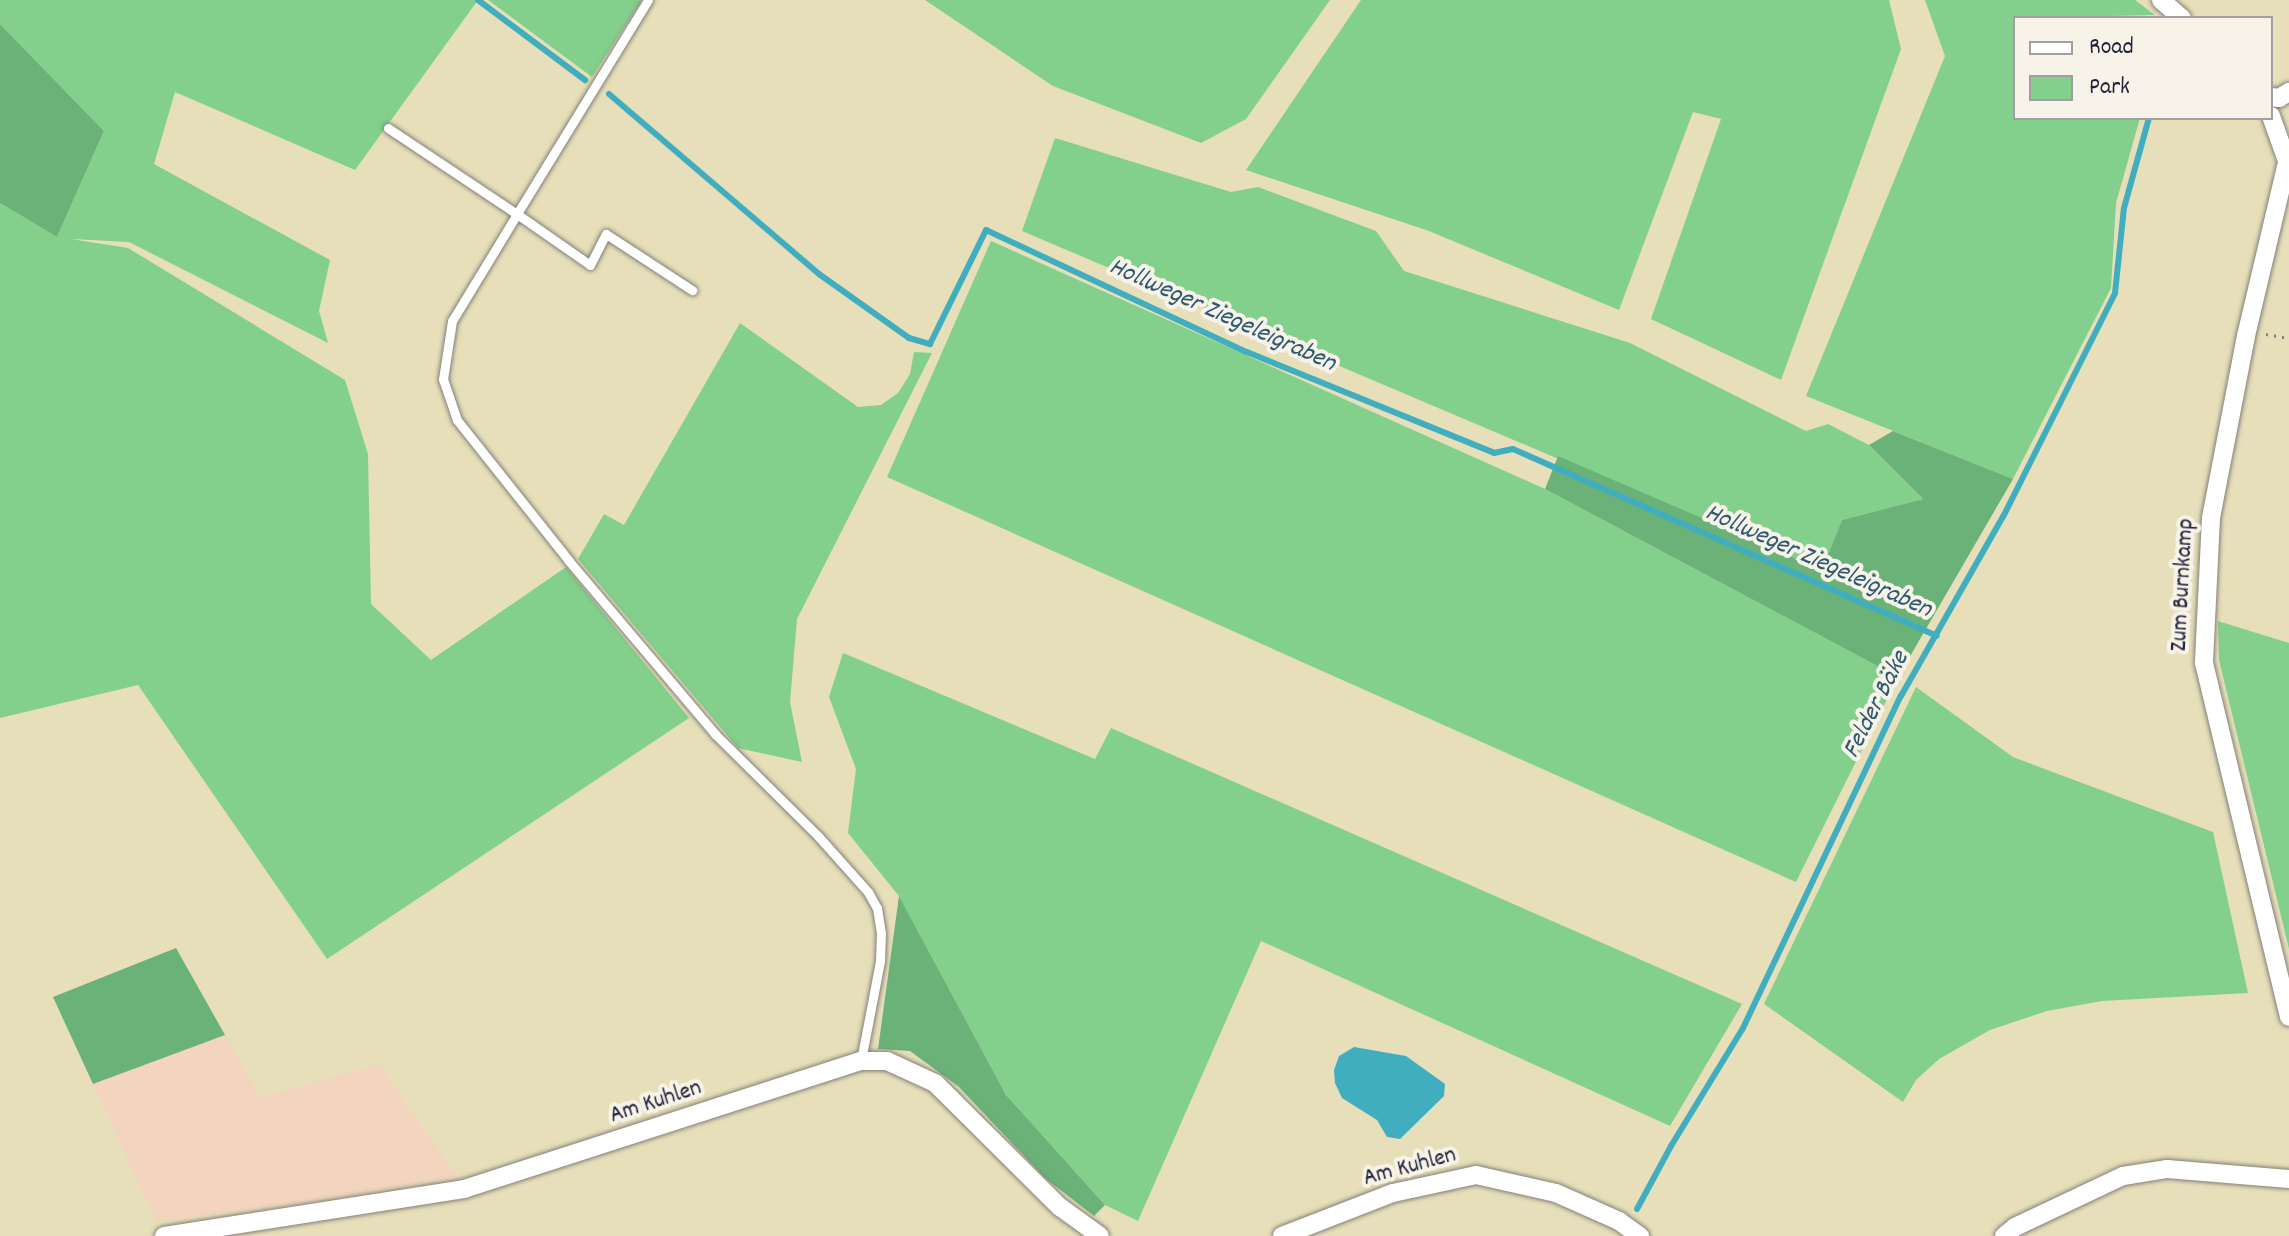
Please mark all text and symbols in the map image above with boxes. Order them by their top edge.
legend [2013,16,2273,120]
text: Road [2089,31,2134,65]
text: Park [2089,71,2130,105]
water label: Hollweger Ziegeleigraben [1104,252,1340,380]
water label: Hollweger Ziegeleigraben [1700,498,1936,626]
street label: Zum Burnkamp [2166,518,2202,652]
water label: Felder Bäke [1837,646,1917,764]
street label: Am Kuhlen [606,1075,706,1131]
street label: Am Kuhlen [1360,1142,1460,1194]

